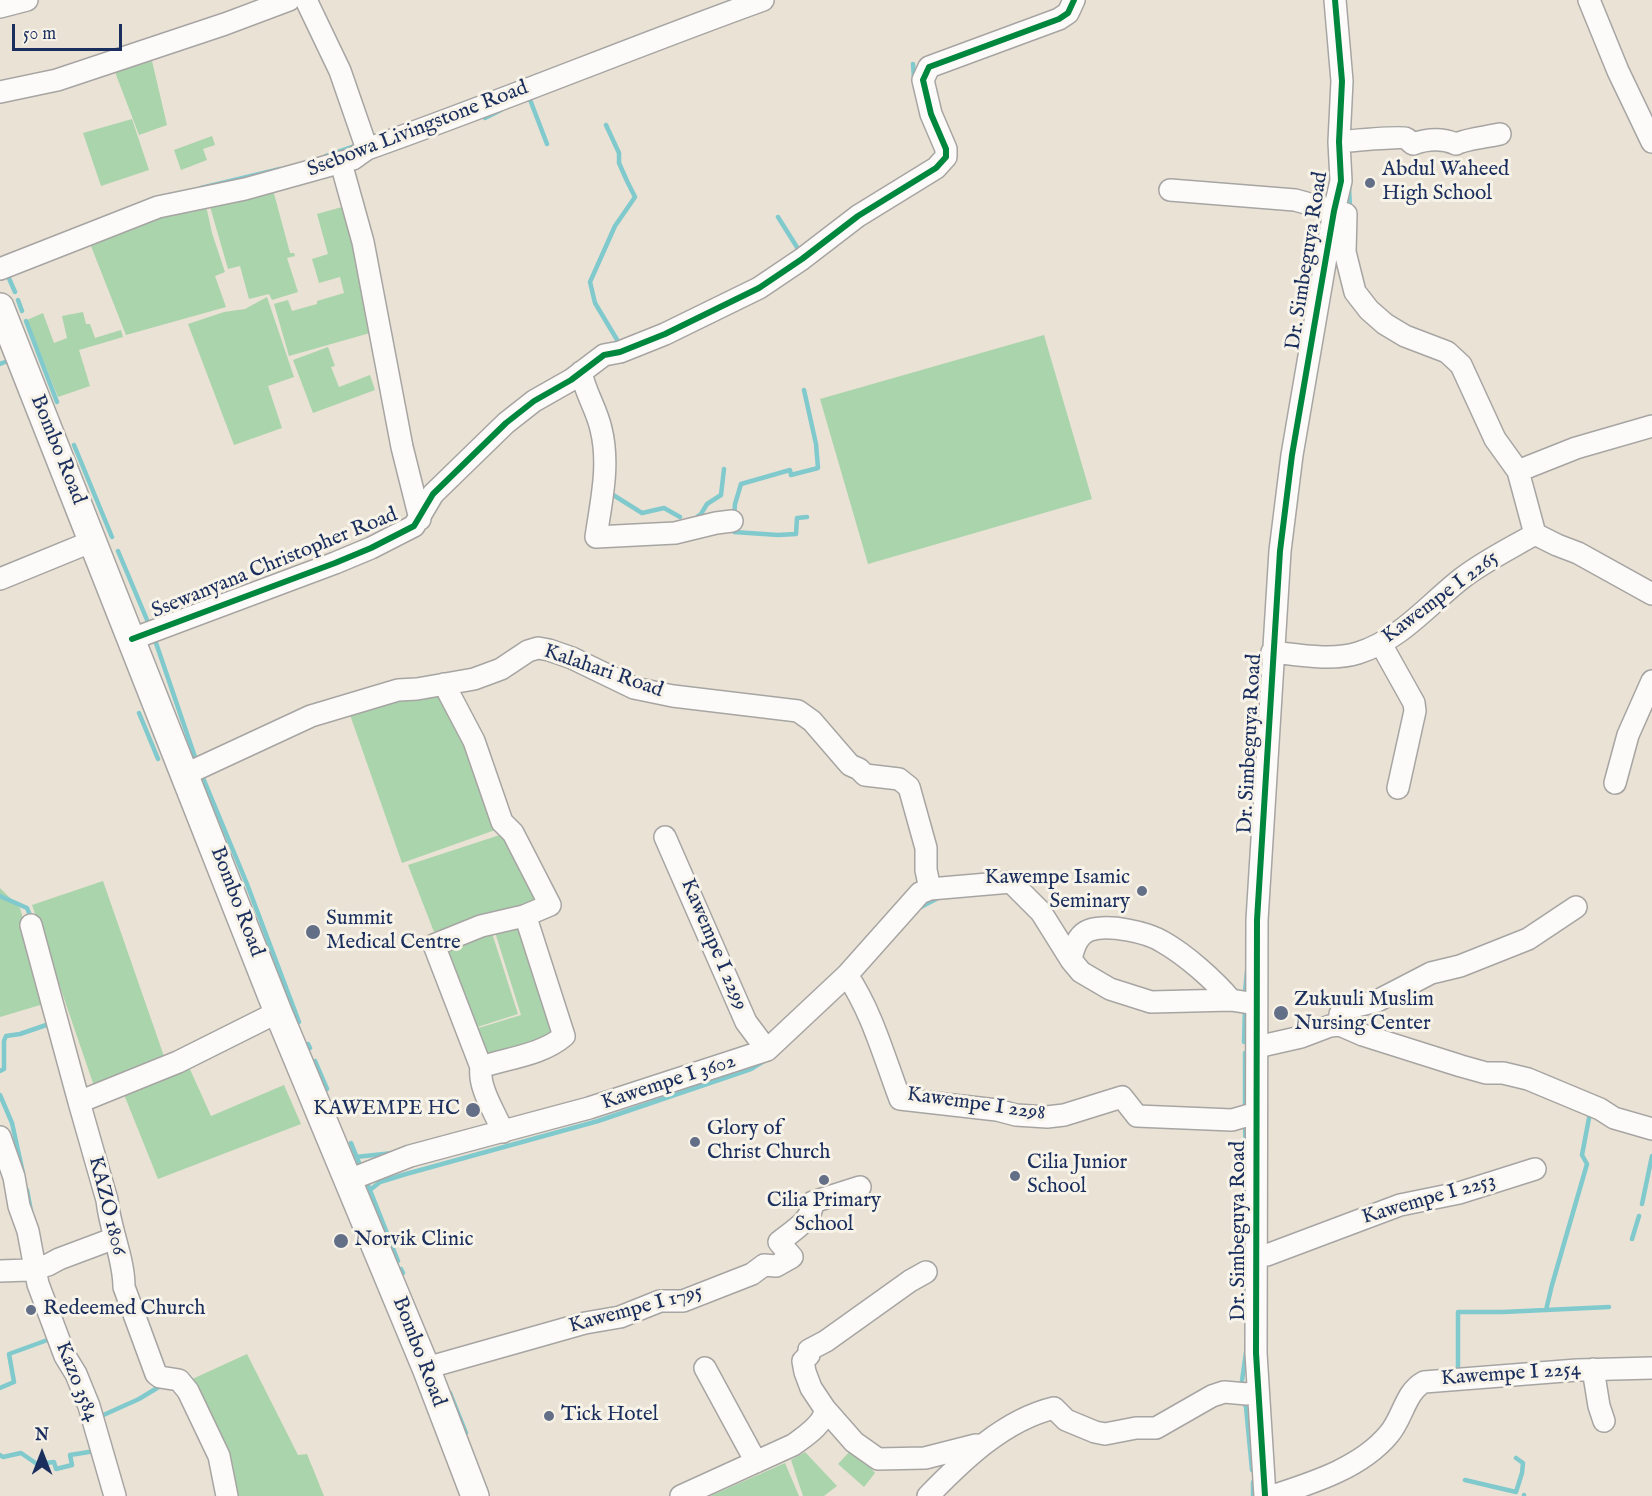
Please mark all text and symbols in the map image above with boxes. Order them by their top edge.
scale bar [15,12,124,50]
text: 50 m [23,23,56,46]
street label: Ssebowa Livingstone Road [304,76,532,184]
place label: Abdul Waheed High School [1382,158,1509,208]
street label: Dr. Simbeguya Road [1281,170,1335,352]
marker: Abdul Waheed High School [1363,176,1377,190]
street label: Bombo Road [24,392,90,508]
street label: Ssewanyana Christopher Road [148,503,402,625]
street label: Kawempe I 2265 [1378,546,1504,650]
street label: Kalahari Road [540,640,666,704]
street label: Dr. Simbeguya Road [1234,653,1268,835]
street label: Bombo Road [203,843,269,961]
place label: Kawempe Isamic Seminary [985,866,1130,916]
street label: Kawempe I 2299 [674,875,752,1015]
marker: Kawempe Isamic Seminary [1135,884,1149,898]
place label: Summit Medical Centre [326,907,461,957]
marker: Summit Medical Centre [304,923,322,941]
place label: Zukuuli Muslim Nursing Center [1294,988,1434,1038]
marker: Zukuuli Muslim Nursing Center [1272,1004,1290,1022]
street label: Kawempe I 3602 [599,1049,739,1117]
street label: Kawempe I 2298 [905,1083,1047,1127]
place label: KAWEMPE HC [313,1097,460,1123]
marker: KAWEMPE HC [464,1101,482,1119]
place label: Glory of Christ Church [707,1117,831,1167]
marker: Glory of Christ Church [688,1135,702,1149]
street label: Dr. Simbeguya Road [1227,1141,1253,1321]
place label: Cilia Junior School [1027,1151,1127,1201]
street label: KAZO 1806 [82,1154,130,1258]
marker: Cilia Junior School [1008,1169,1022,1183]
street label: Kawempe I 2253 [1359,1169,1499,1231]
marker: Cilia Primary School [817,1173,831,1187]
place label: Cilia Primary School [767,1189,881,1239]
place label: Norvik Clinic [354,1228,473,1254]
marker: Norvik Clinic [332,1232,350,1250]
street label: Kawempe I 1795 [566,1280,706,1340]
street label: Bombo Road [385,1293,451,1411]
place label: Redeemed Church [43,1297,205,1323]
marker: Redeemed Church [24,1303,38,1317]
street label: Kazo 3584 [49,1338,103,1426]
street label: Kawempe I 2254 [1440,1358,1582,1392]
place label: Tick Hotel [561,1403,658,1429]
marker: Tick Hotel [542,1409,556,1423]
north arrow [12,1424,72,1484]
text: N [35,1426,49,1446]

